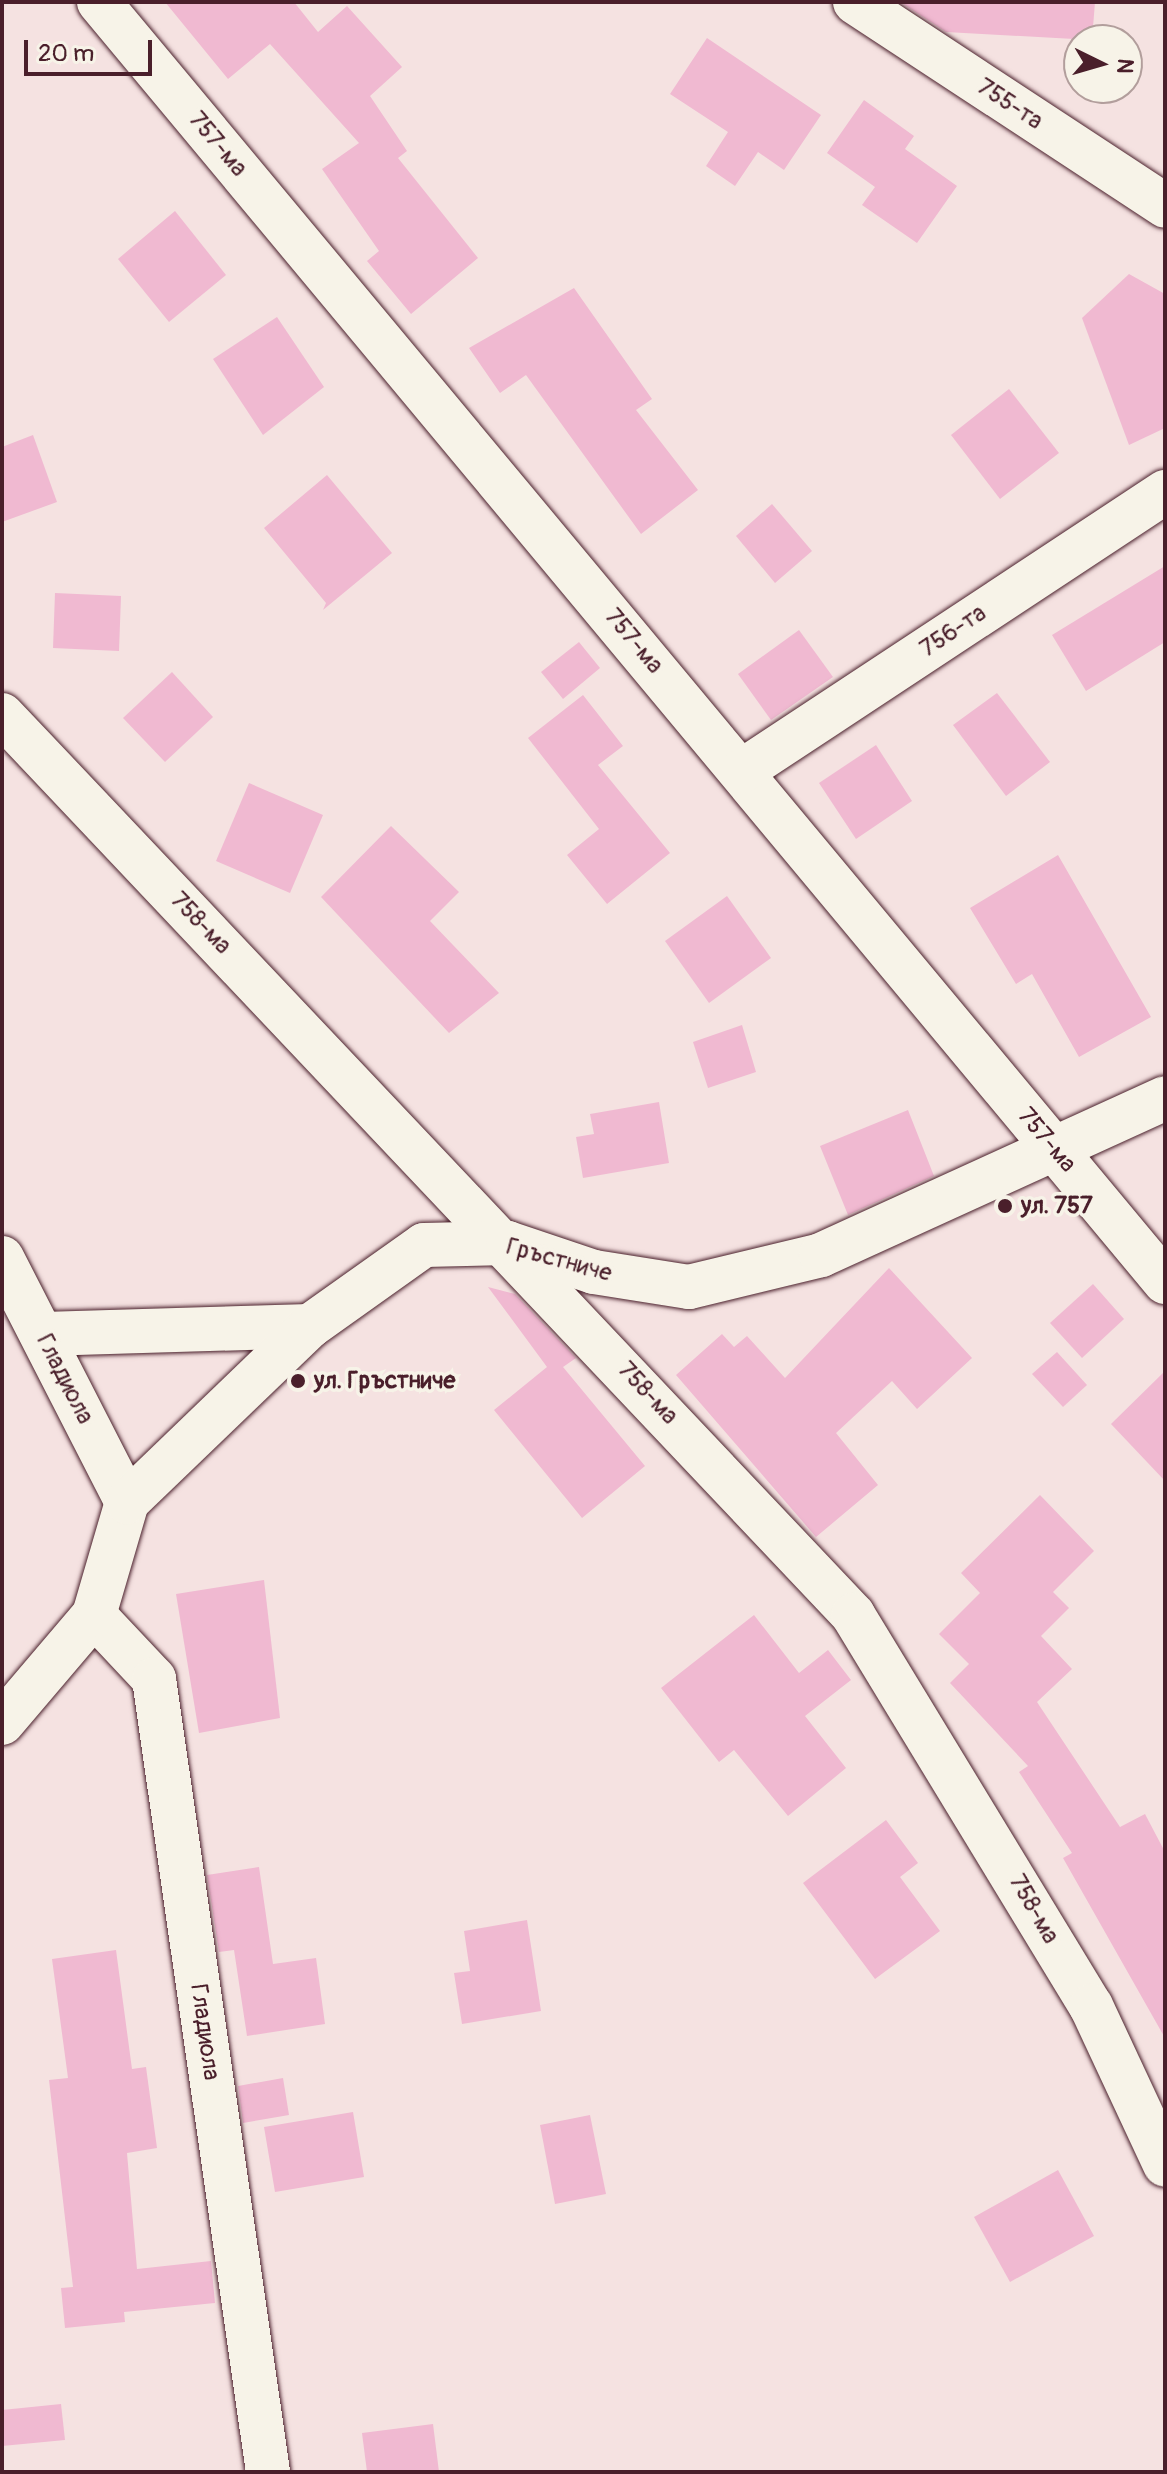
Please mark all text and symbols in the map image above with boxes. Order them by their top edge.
scale bar [28,24,156,74]
north arrow [1063,24,1143,104]
text: 20 m [38,39,94,68]
text: N [1110,57,1140,75]
street label: 755-та [972,72,1048,136]
street label: 757-ма [183,106,253,182]
street label: 756-та [915,599,991,663]
street label: 757-ма [599,603,669,679]
street label: 758-ма [165,886,237,960]
street label: 757-ма [1012,1102,1082,1178]
place label: ул. 757 [1021,1192,1093,1220]
marker: ул. 757 [996,1197,1014,1215]
street label: Гръстниче [503,1232,615,1288]
street label: Гладиола [30,1329,100,1429]
street label: 758-ма [612,1356,684,1430]
place label: ул. Гръстниче [314,1367,455,1395]
marker: ул. Гръстниче [289,1372,307,1390]
street label: 758-ма [1003,1869,1065,1949]
street label: Гладиола [184,1982,226,2082]

